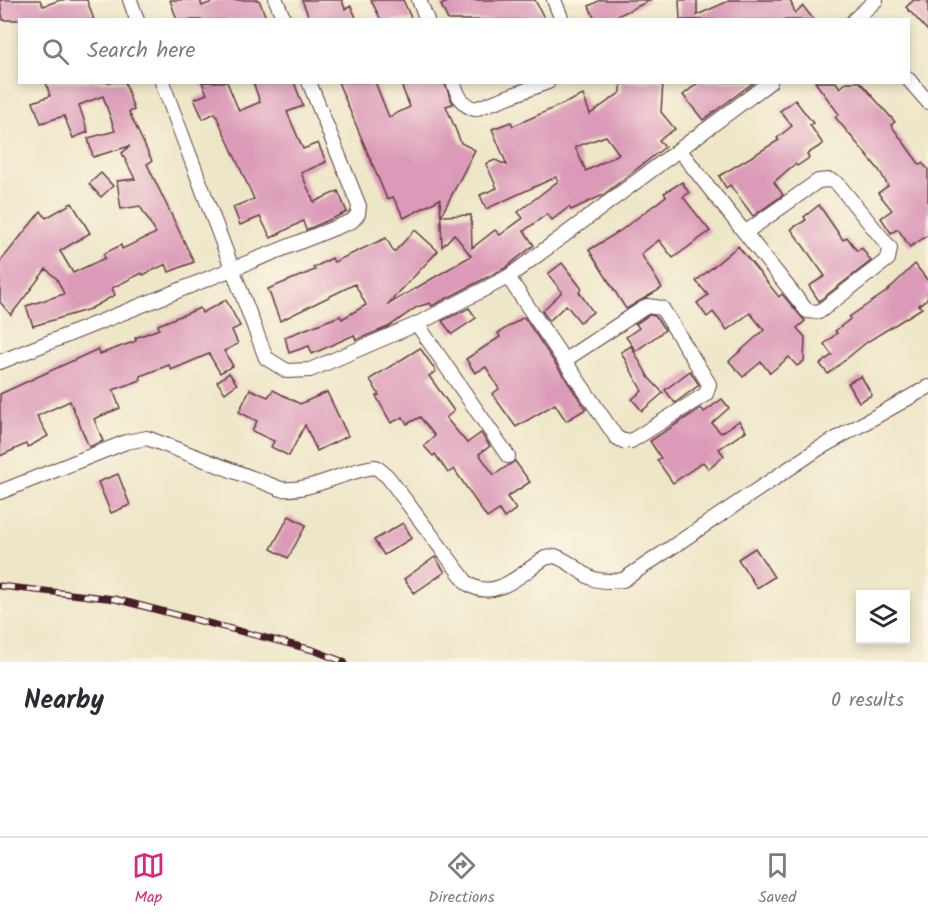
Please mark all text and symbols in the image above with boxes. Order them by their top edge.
search box [18,18,910,84]
text: Search here [87,34,195,69]
icon: search [39,35,72,68]
map controls [856,590,910,644]
button: layers [856,590,910,644]
text: Nearby [24,680,104,722]
text: 0 results [831,685,904,717]
tab: Map [132,849,165,910]
tab: Directions [428,849,495,910]
tab: Saved [758,849,796,910]

